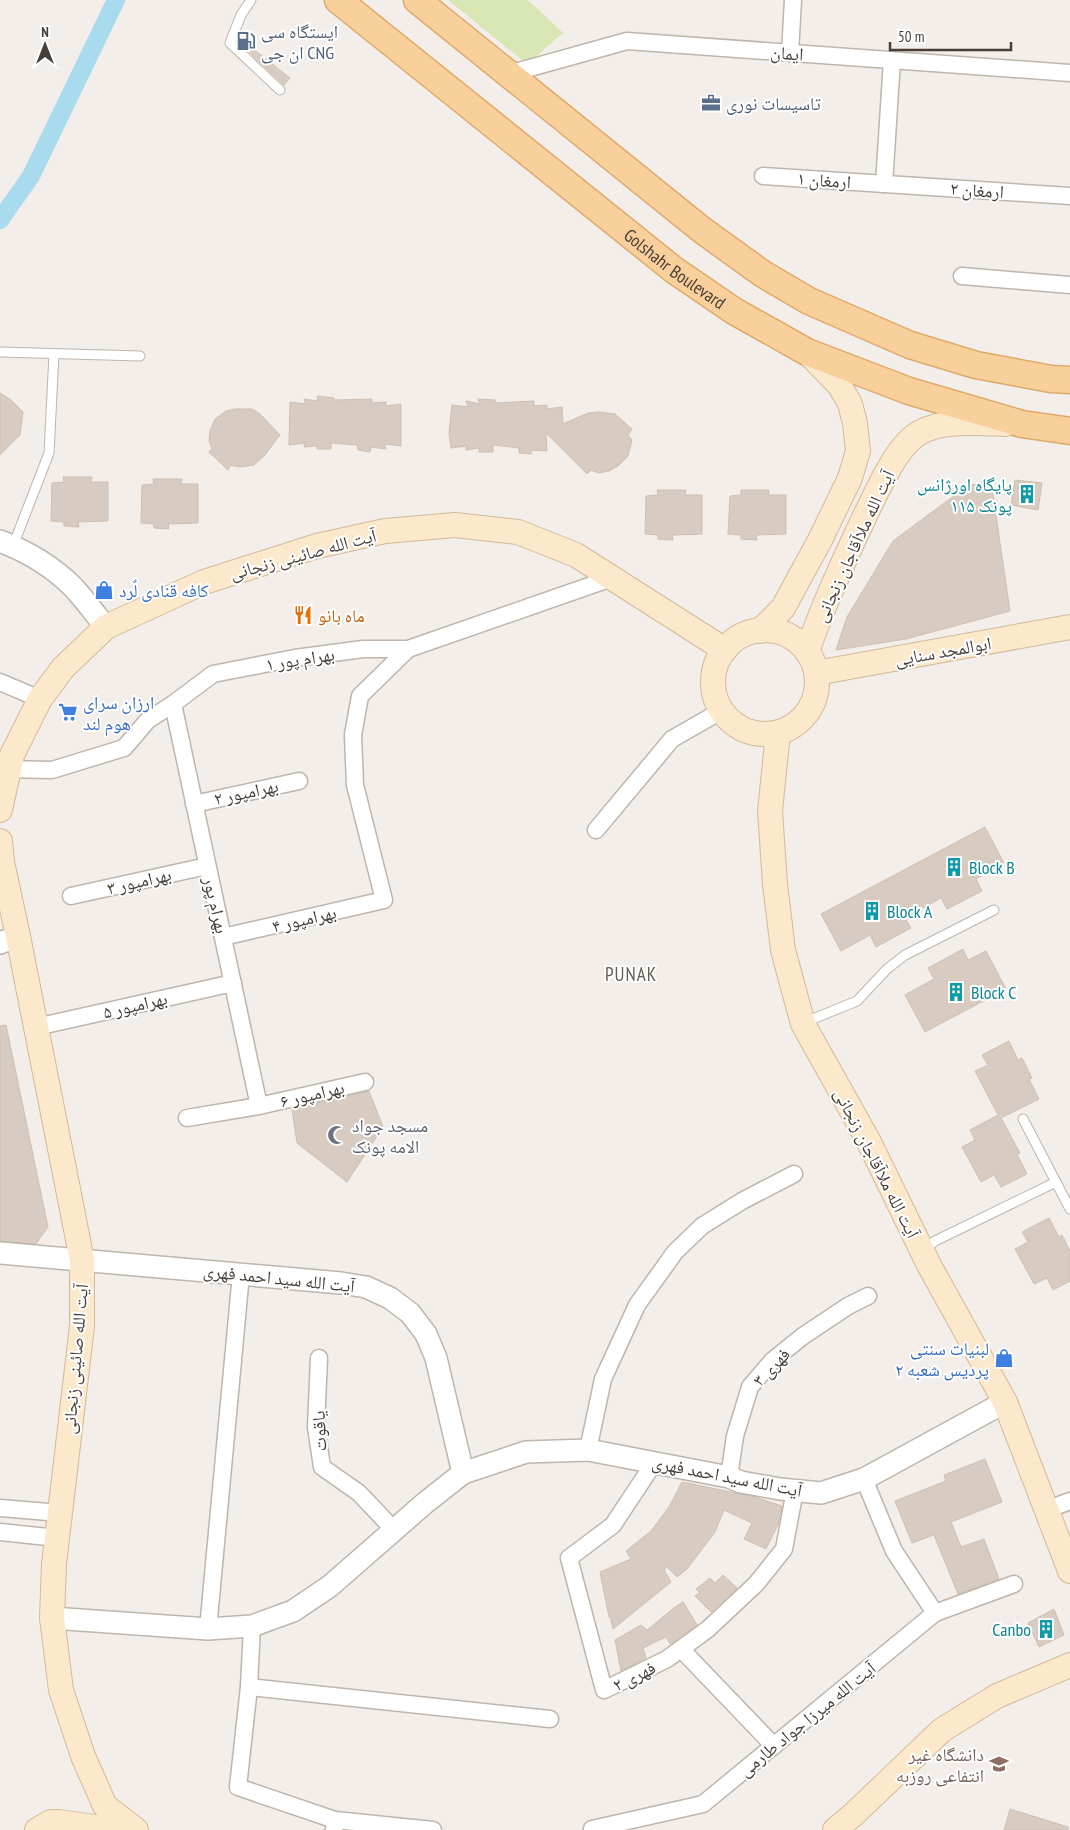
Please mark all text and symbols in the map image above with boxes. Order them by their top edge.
north arrow [20,20,70,70]
place label: ایستگاه سی ان جی CNG [261,20,338,64]
scale bar [890,20,1011,52]
text: N [41,23,49,41]
text: 50 m [898,27,924,46]
fuel station icon: ایستگاه سی ان جی CNG [235,30,257,52]
street label: ایمان [770,40,804,66]
office icon: تاسیسات نوری [700,92,722,114]
place label: تاسیسات نوری [726,92,821,115]
street label: ارمغان ۱ [796,167,852,193]
street label: ارمغان ۲ [949,177,1005,203]
street label: Golshahr Boulevard [620,223,730,314]
street label: آیت الله ملاآقاجان زنجانی [809,466,899,626]
place label: پایگاه اورژانس ۱۱۵ پونک [917,473,1012,517]
building icon: پایگاه اورژانس ۱۱۵ پونک [1016,483,1038,505]
street label: آیت الله صائینی زنجانی [227,523,379,585]
shop icon: کافه قنادی لٌرد [93,579,115,601]
place label: کافه قنادی لٌرد [119,579,209,602]
restaurant icon: ماه بانو [292,604,314,626]
place label: ماه بانو [318,604,365,627]
street label: ابوالمجد سنایی [893,631,993,671]
street label: بهرام پور ۱ [264,642,336,677]
place label: ارزان سرای هوم لند [83,691,154,736]
supermarket icon: ارزان سرای هوم لند [57,701,79,723]
street label: بهرامپور ۲ [212,774,280,810]
building icon: Block B [943,856,965,878]
place label: Block B [969,856,1015,879]
street label: بهرامپور ۳ [105,862,173,900]
street label: بهرام پور [197,873,234,936]
street label: بهرامپور ۴ [270,900,338,938]
building icon: Block A [861,900,883,922]
place label: Block A [887,900,933,923]
district label: PUNAK [605,962,657,986]
building icon: Block C [945,981,967,1003]
place label: Block C [971,981,1016,1004]
street label: بهرامپور ۵ [101,986,169,1024]
street label: بهرامپور ۶ [278,1075,346,1113]
street label: آیت الله ملاآقاجان زنجانی [829,1084,925,1242]
place label: مسجد جواد الامه پونک [352,1114,428,1158]
mosque icon: مسجد جواد الامه پونک [326,1124,348,1146]
street label: آیت الله سید احمد فهری [202,1259,356,1297]
street label: آیت الله صائینی زنجانی [57,1282,93,1435]
place label: لبنیات سنتی پردیس شعبه ۲ [895,1337,989,1381]
street label: فهری ۳ [747,1343,795,1391]
shop icon: لبنیات سنتی پردیس شعبه ۲ [993,1347,1015,1369]
street label: یاقوت [306,1410,332,1452]
street label: آیت الله سید احمد فهری [650,1450,804,1502]
place label: Canbo [992,1618,1031,1641]
building icon: Canbo [1035,1618,1057,1640]
street label: فهری ۲ [609,1656,659,1696]
street label: آیت الله میرزا جواد طارمی [734,1656,881,1781]
place label: دانشگاه غیر انتفاعی روزبه [896,1743,984,1787]
school or university icon: دانشگاه غیر انتفاعی روزبه [988,1753,1010,1775]

